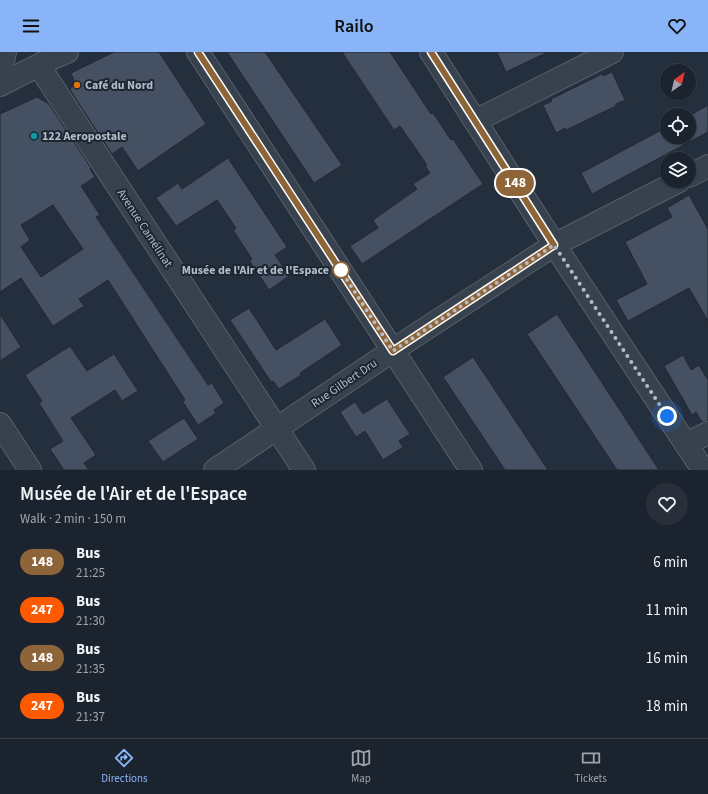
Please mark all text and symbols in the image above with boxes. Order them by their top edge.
text: Railo [334,14,374,39]
icon: menu [20,15,42,37]
icon: heart [666,15,688,37]
north arrow [660,64,696,100]
map controls [660,64,696,188]
place label: Café du Nord [85,77,153,94]
marker: Café du Nord [72,80,82,90]
button: locate [660,108,696,144]
place label: 122 Aeropostale [42,128,127,145]
marker: 122 Aeropostale [29,131,39,141]
button: layers [660,152,696,188]
line badge: 148 [492,170,538,196]
text: 148 [504,173,526,193]
street label: Avenue Camélinat [113,186,176,271]
marker: Musée de l'Air et de l'Espace [332,261,350,279]
place label: Musée de l'Air et de l'Espace [182,262,329,279]
street label: Rue Gilbert Dru [308,355,381,412]
your location [657,406,677,426]
text: Musée de l'Air et de l'Espace [20,481,247,508]
button: heart [646,483,688,525]
text: Walk · 2 min · 150 m [20,510,126,528]
text: Bus [76,543,100,564]
text: 148 [31,552,53,572]
text: 6 min [653,552,688,573]
text: 21:25 [76,564,105,582]
text: Bus [76,591,100,612]
text: 247 [31,600,53,620]
text: 11 min [646,600,688,621]
text: 21:30 [76,612,105,630]
text: Bus [76,639,100,660]
text: 148 [31,648,53,668]
text: 16 min [646,648,688,669]
text: 21:35 [76,660,105,678]
text: Bus [76,687,100,708]
text: 247 [31,696,53,716]
text: 18 min [646,696,688,717]
text: 21:37 [76,708,105,726]
tab: Directions [101,747,148,786]
tab: Map [350,747,372,786]
tab: Tickets [574,747,607,786]

